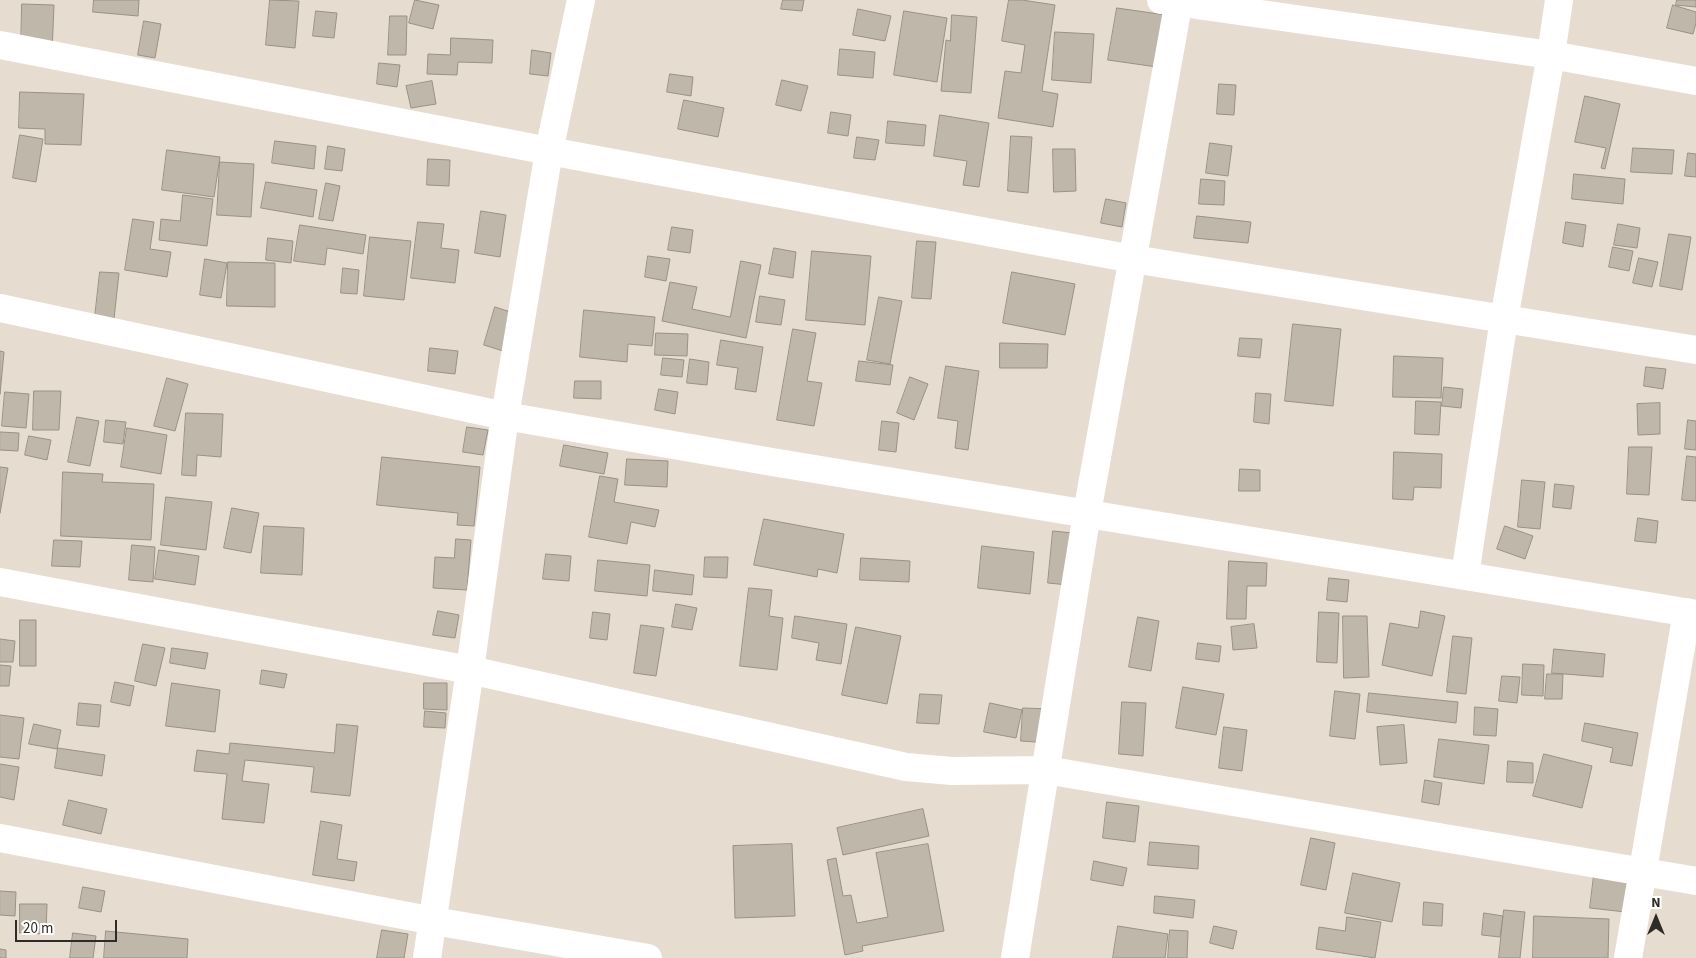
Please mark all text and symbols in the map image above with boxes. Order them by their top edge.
north arrow [1631,893,1681,943]
text: N [1651,893,1661,913]
scale bar [18,910,120,942]
text: 20 m [23,918,53,939]

